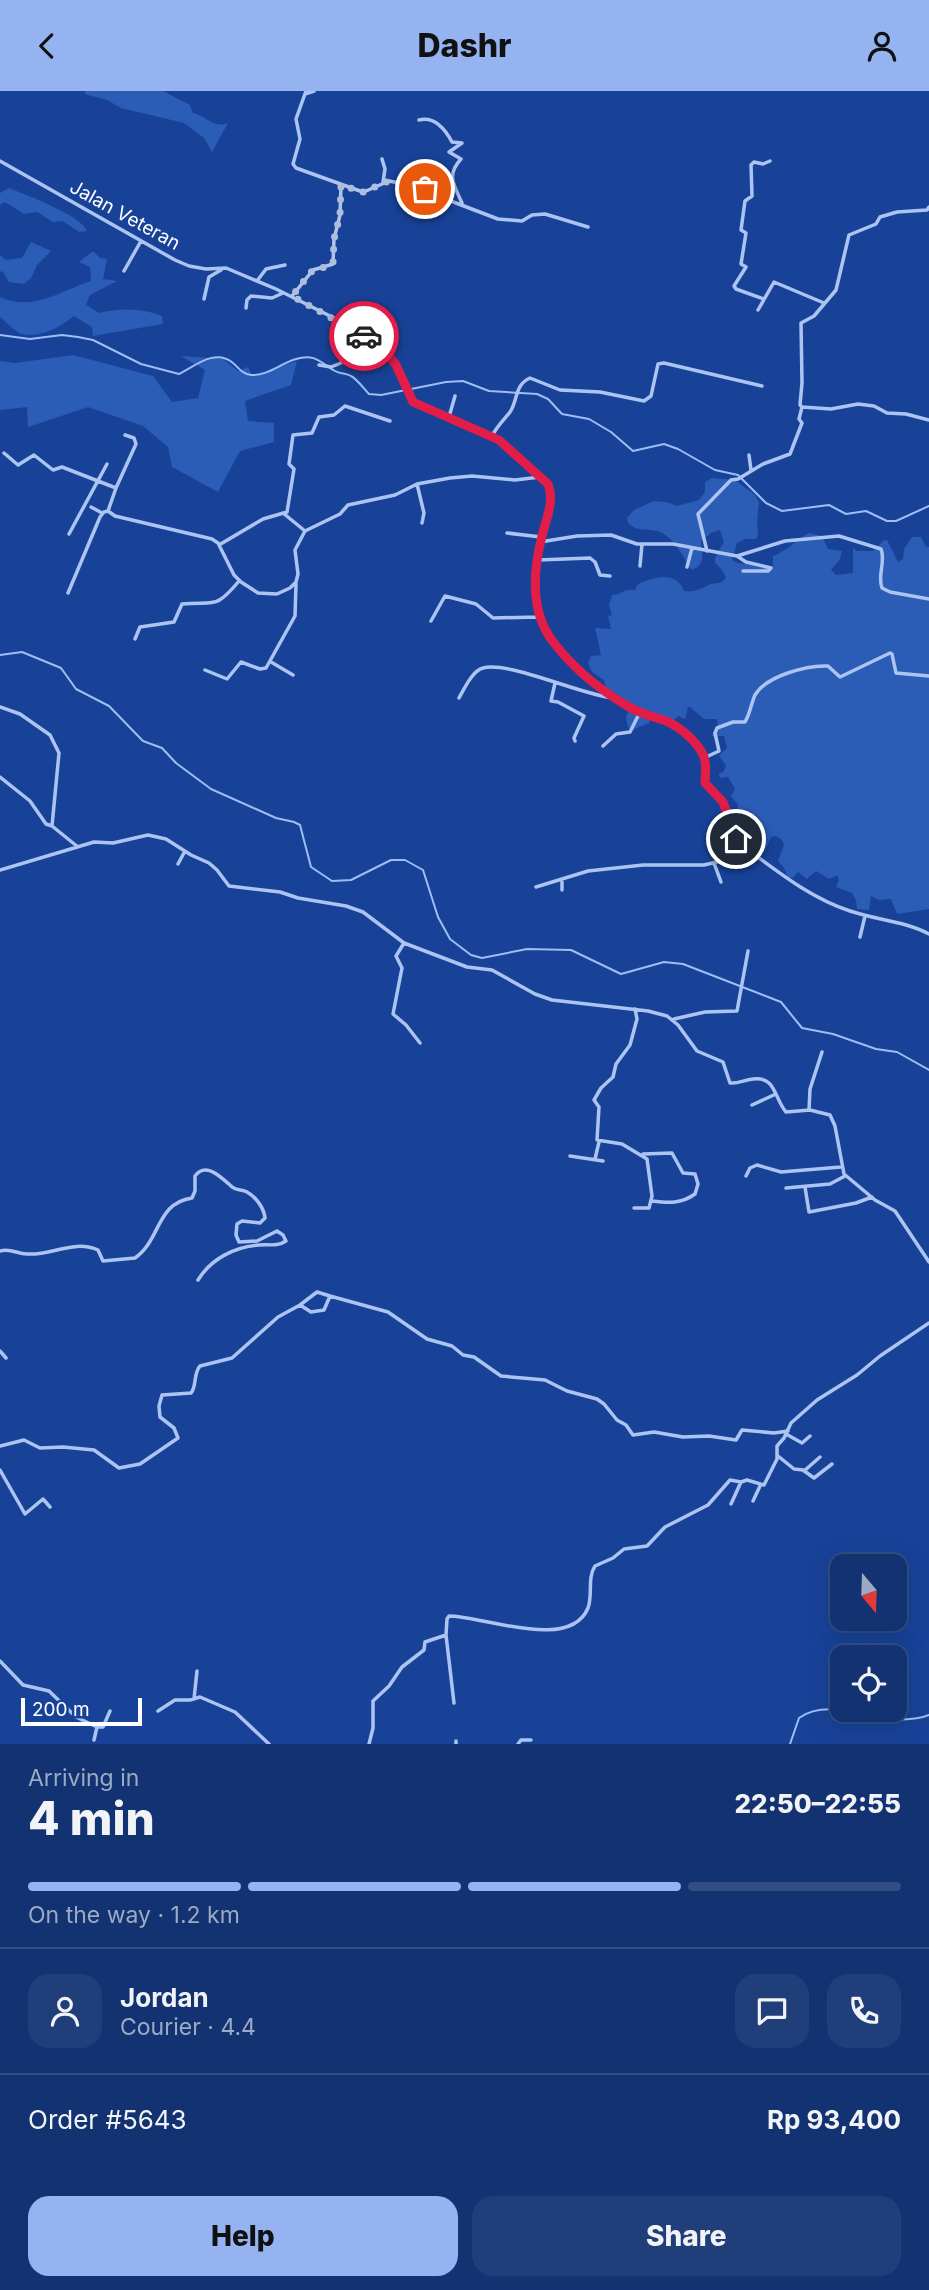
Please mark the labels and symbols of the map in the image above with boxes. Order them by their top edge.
pin [395,159,455,219]
street label: Jalan Veteran [66,175,184,255]
courier [329,301,399,371]
pin [706,809,766,869]
north arrow [830,1554,906,1631]
scale bar [21,1695,142,1727]

